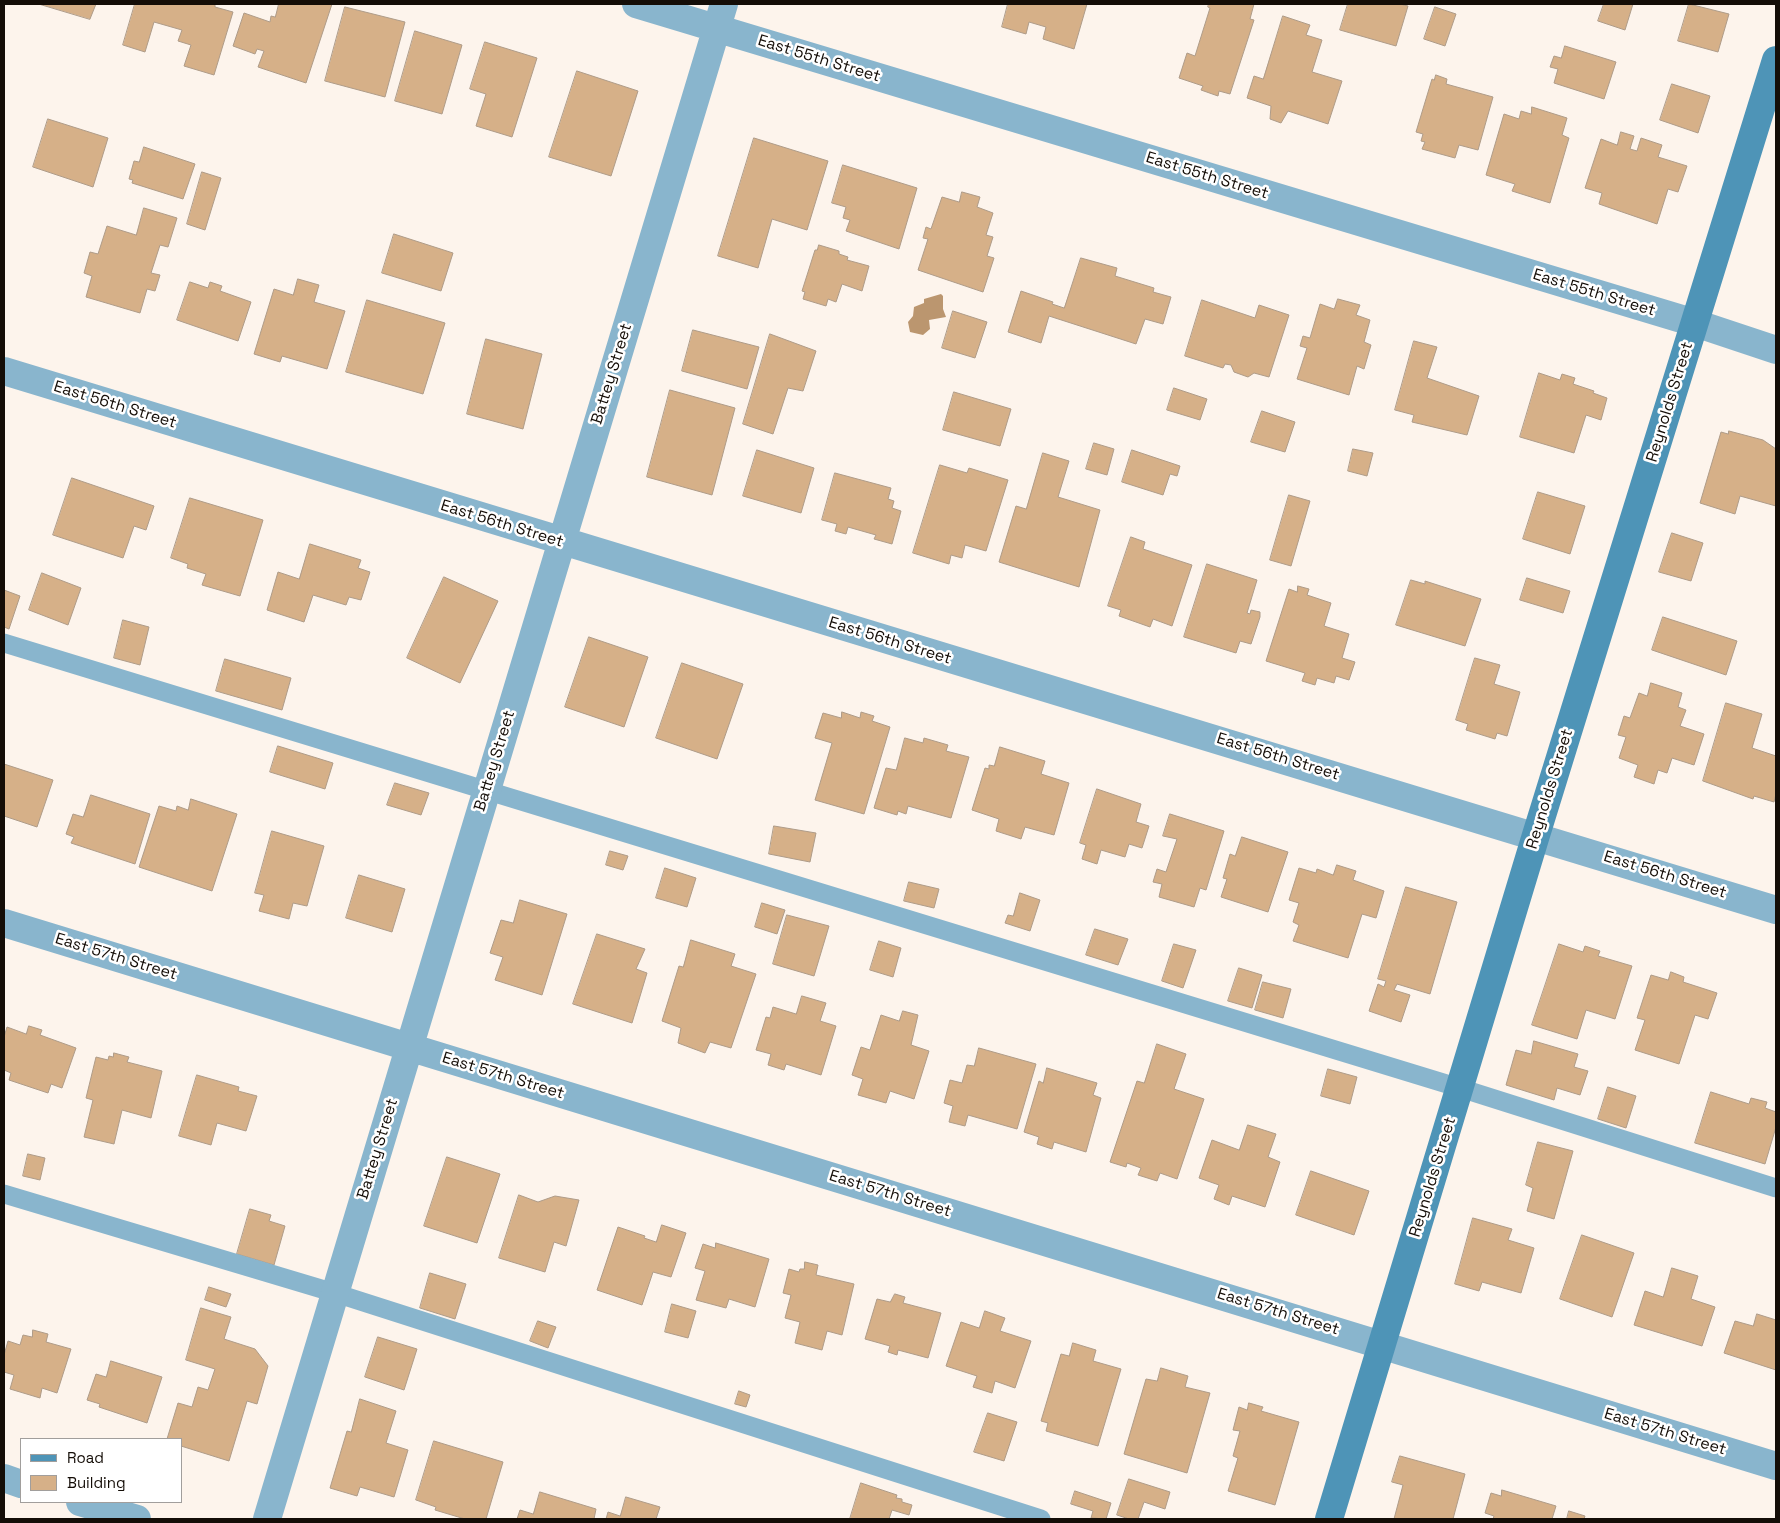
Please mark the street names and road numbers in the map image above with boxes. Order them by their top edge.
street label: East 55th Street [755,31,883,87]
street label: East 55th Street [1143,148,1271,204]
street label: East 55th Street [1530,265,1658,321]
street label: Battey Street [588,321,636,427]
street label: Reynolds Street [1643,340,1697,464]
street label: East 56th Street [51,377,179,433]
street label: East 56th Street [438,496,566,552]
street label: East 56th Street [826,613,954,669]
street label: Battey Street [471,708,519,814]
street label: Reynolds Street [1523,727,1577,851]
street label: East 56th Street [1214,729,1342,785]
street label: East 56th Street [1601,847,1729,903]
street label: East 57th Street [53,929,179,985]
street label: East 57th Street [440,1048,566,1104]
street label: Battey Street [354,1096,402,1202]
street label: Reynolds Street [1406,1115,1460,1239]
street label: East 57th Street [827,1166,953,1222]
street label: East 57th Street [1215,1284,1341,1340]
street label: East 57th Street [1602,1404,1728,1460]

